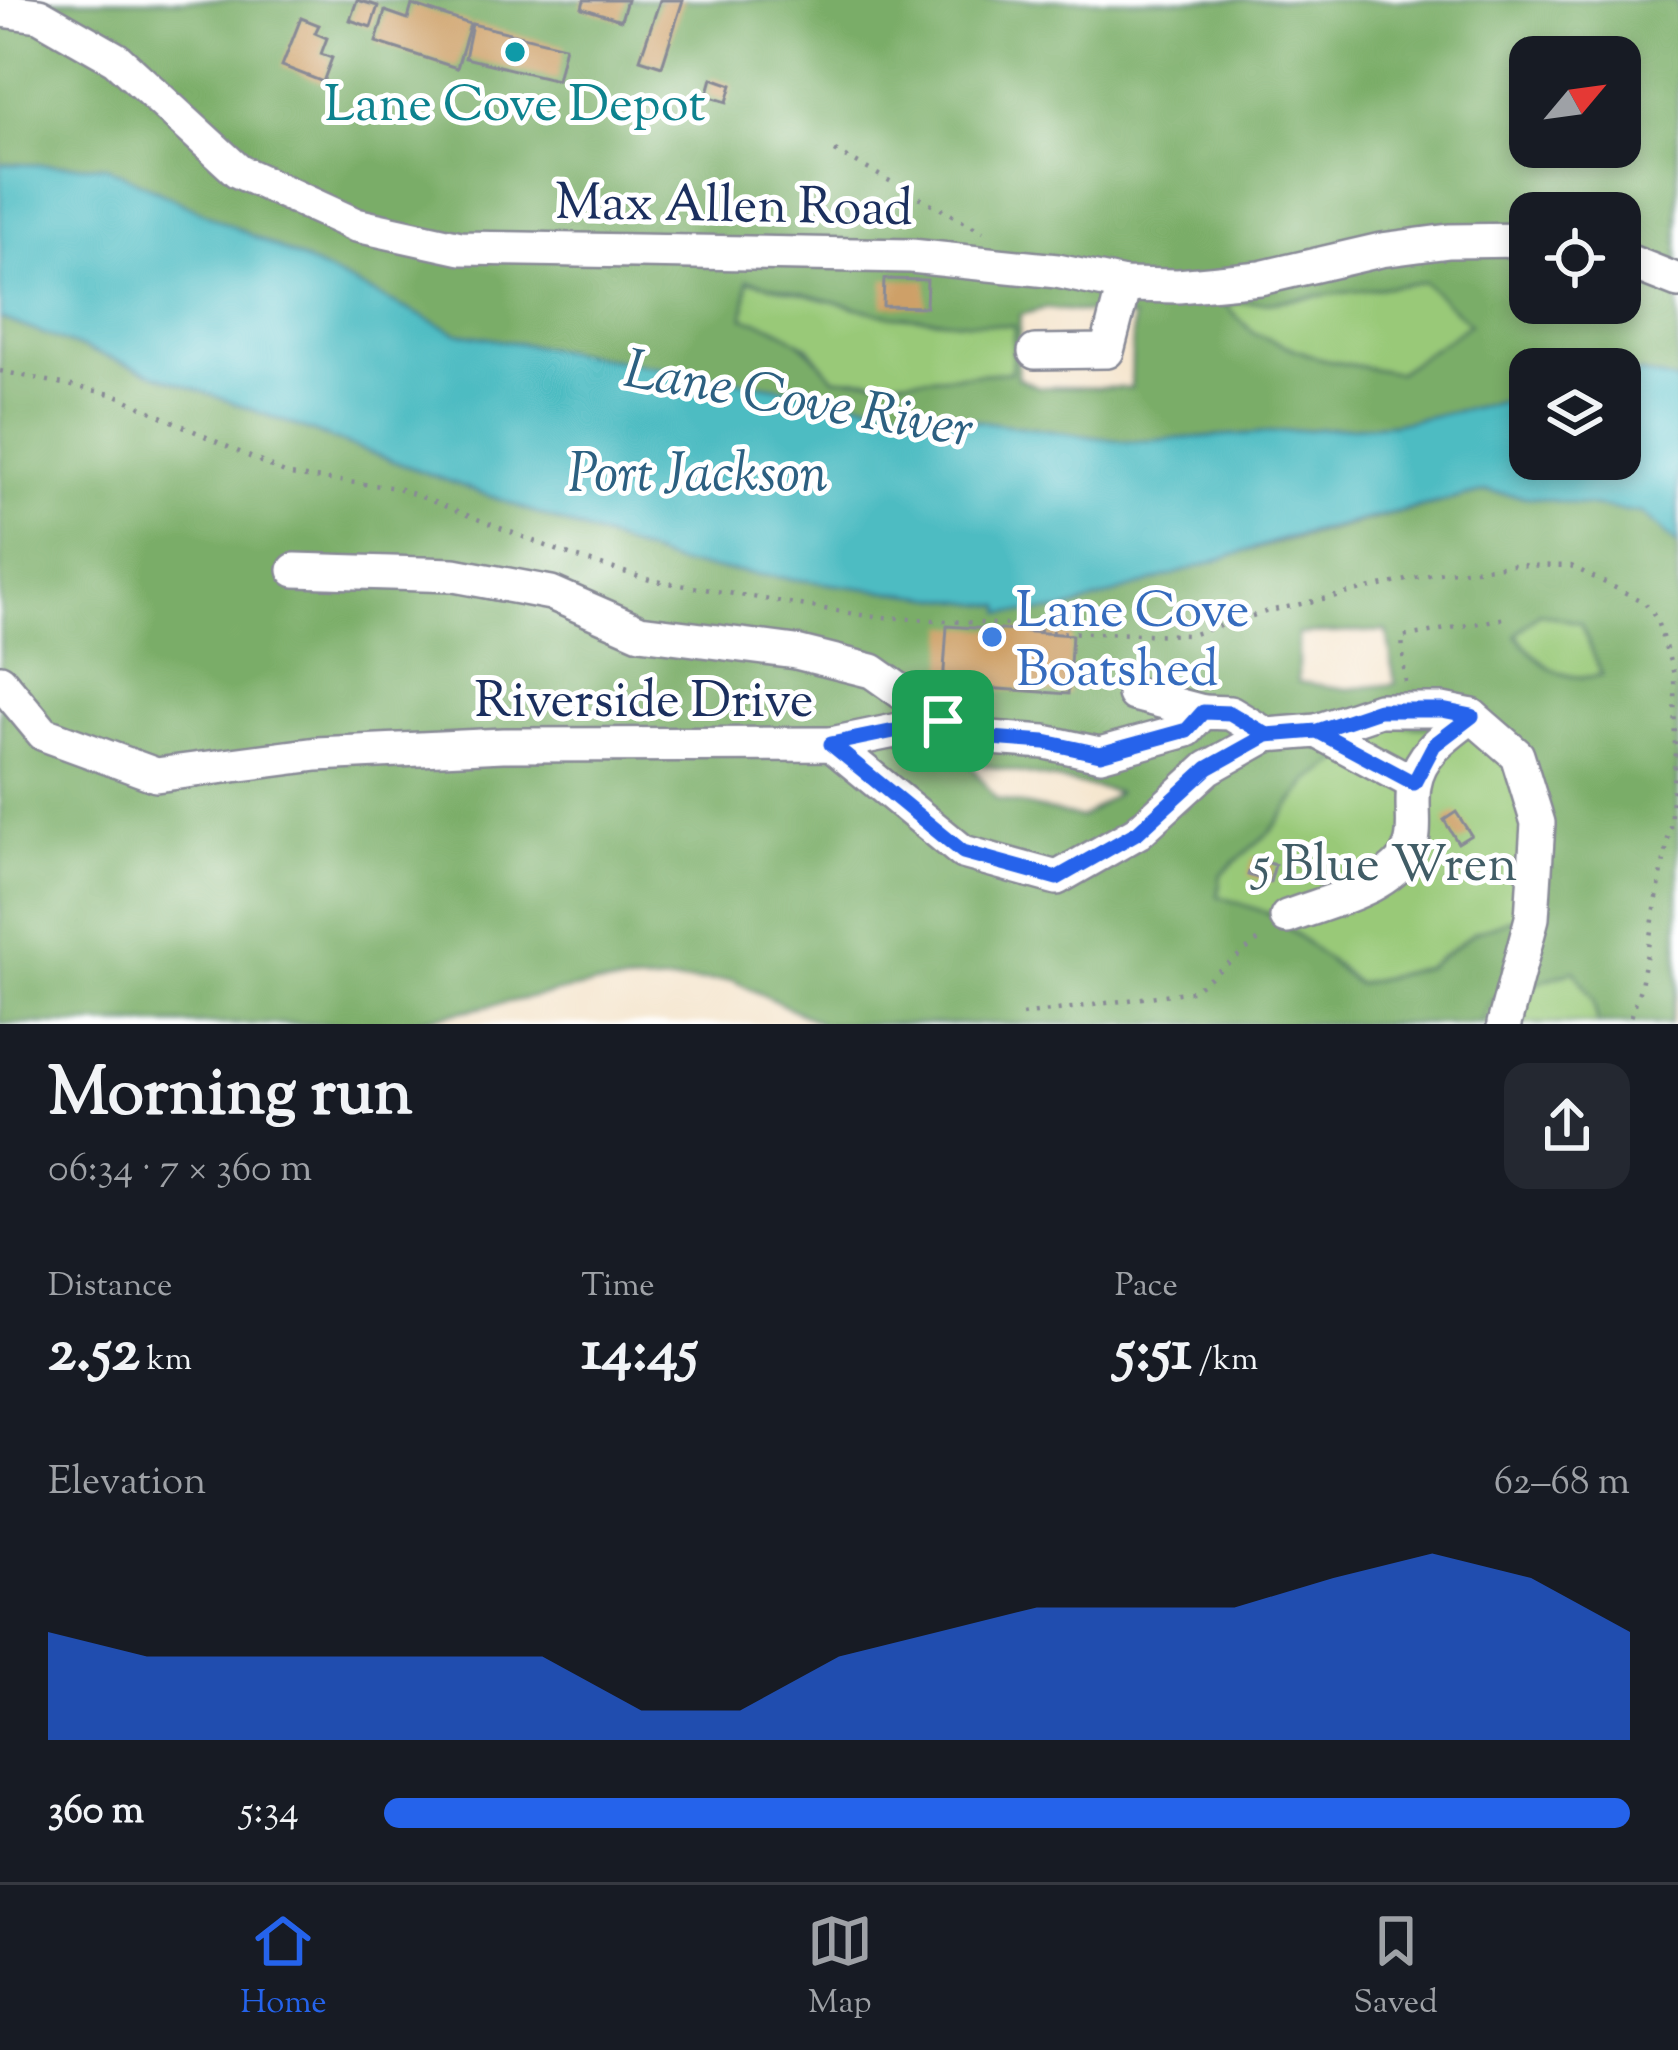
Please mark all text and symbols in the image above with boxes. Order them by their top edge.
north arrow [1509,36,1641,168]
map controls [1509,36,1641,480]
marker: Lane Cove Depot [502,39,528,65]
place label: Lane Cove Depot [324,71,706,144]
street label: Max Allen Road [554,169,914,248]
button: locate [1509,192,1641,324]
water label: Lane Cove River [617,334,979,472]
button: layers [1509,348,1641,480]
water label: Port Jackson [568,438,828,516]
place label: Lane Cove Boatshed [1016,577,1250,709]
marker: Lane Cove Boatshed [979,624,1005,650]
street label: Riverside Drive [475,667,813,740]
pin [892,670,994,772]
icon: arrive [910,688,976,754]
park label: 5 Blue Wren [1250,831,1517,904]
text: Morning run [48,1050,413,1145]
button: share [1504,1063,1630,1189]
text: 06:34 · 7 × 360 m [48,1143,312,1199]
text: Distance [48,1263,172,1311]
text: Time [581,1263,655,1311]
text: Pace [1115,1263,1178,1311]
text: 2.52 [48,1311,140,1398]
text: 14:45 [581,1311,698,1398]
text: 5:51 [1115,1311,1192,1398]
text: km [140,1337,192,1385]
text: /km [1192,1337,1258,1385]
text: Elevation [48,1456,206,1512]
text: 62–68 m [1494,1456,1630,1512]
text: 360 m [48,1785,144,1841]
text: 5:34 [240,1785,299,1841]
tab: Home [240,1908,327,2028]
tab: Map [807,1908,873,2028]
tab: Saved [1353,1908,1438,2028]

